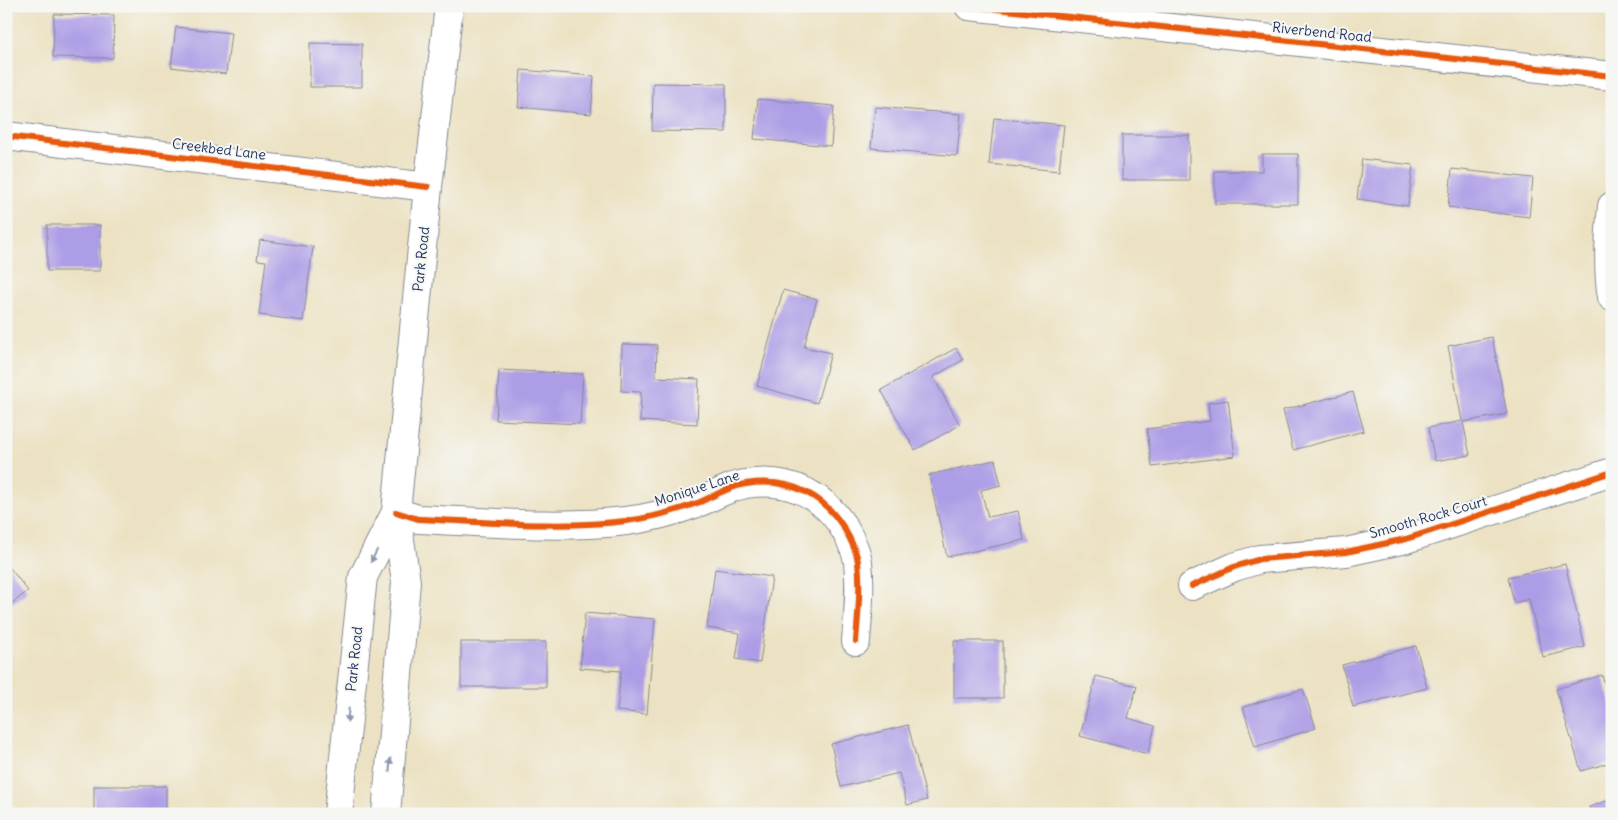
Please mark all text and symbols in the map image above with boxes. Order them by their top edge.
street label: Riverbend Road [1271,18,1373,46]
street label: Creekbed Lane [171,134,267,164]
street label: Park Road [409,226,433,292]
street label: Monique Lane [652,466,742,510]
street label: Smooth Rock Court [1367,492,1489,542]
one-way arrow [370,549,378,563]
street label: Park Road [342,626,366,692]
one-way arrow [344,707,352,723]
one-way arrow [386,757,394,773]

